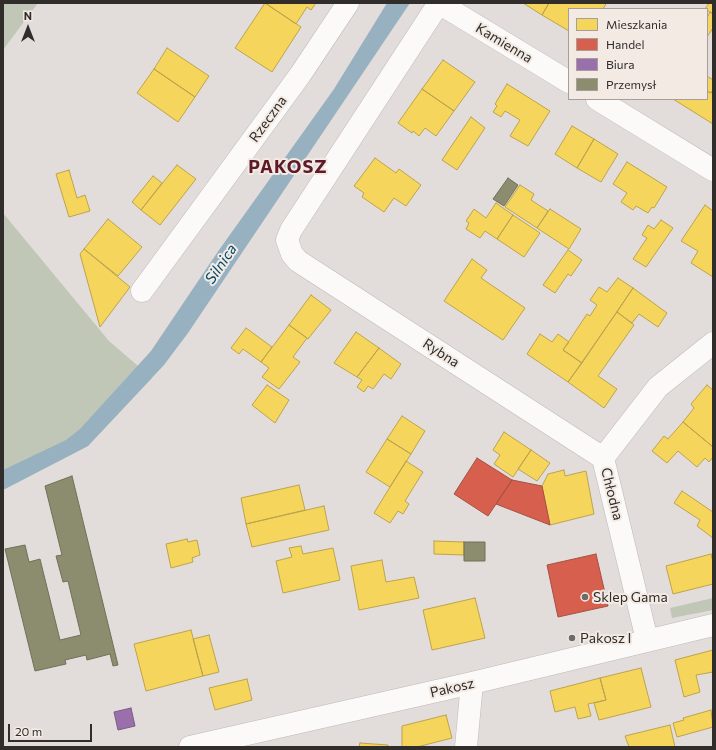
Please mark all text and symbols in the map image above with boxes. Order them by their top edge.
north arrow [8,8,48,48]
legend [568,8,708,100]
text: N [24,9,32,22]
text: Mieszkania [606,17,667,31]
street label: Kamienna [473,20,535,66]
text: Handel [606,37,644,51]
text: Biura [606,57,634,71]
text: Przemysł [606,77,656,91]
street label: Rzeczna [246,93,290,145]
district label: PAKOSZ [248,156,328,178]
water label: Silnica [201,241,241,287]
street label: Rybna [420,335,462,371]
street label: Chłodna [597,466,627,522]
place label: Sklep Gama [593,589,668,605]
marker: Sklep Gama [580,592,590,602]
place label: Pakosz I [580,630,632,646]
marker: Pakosz I [567,633,577,643]
street label: Pakosz [428,675,476,701]
scale bar [10,716,94,742]
text: 20 m [15,724,42,738]

